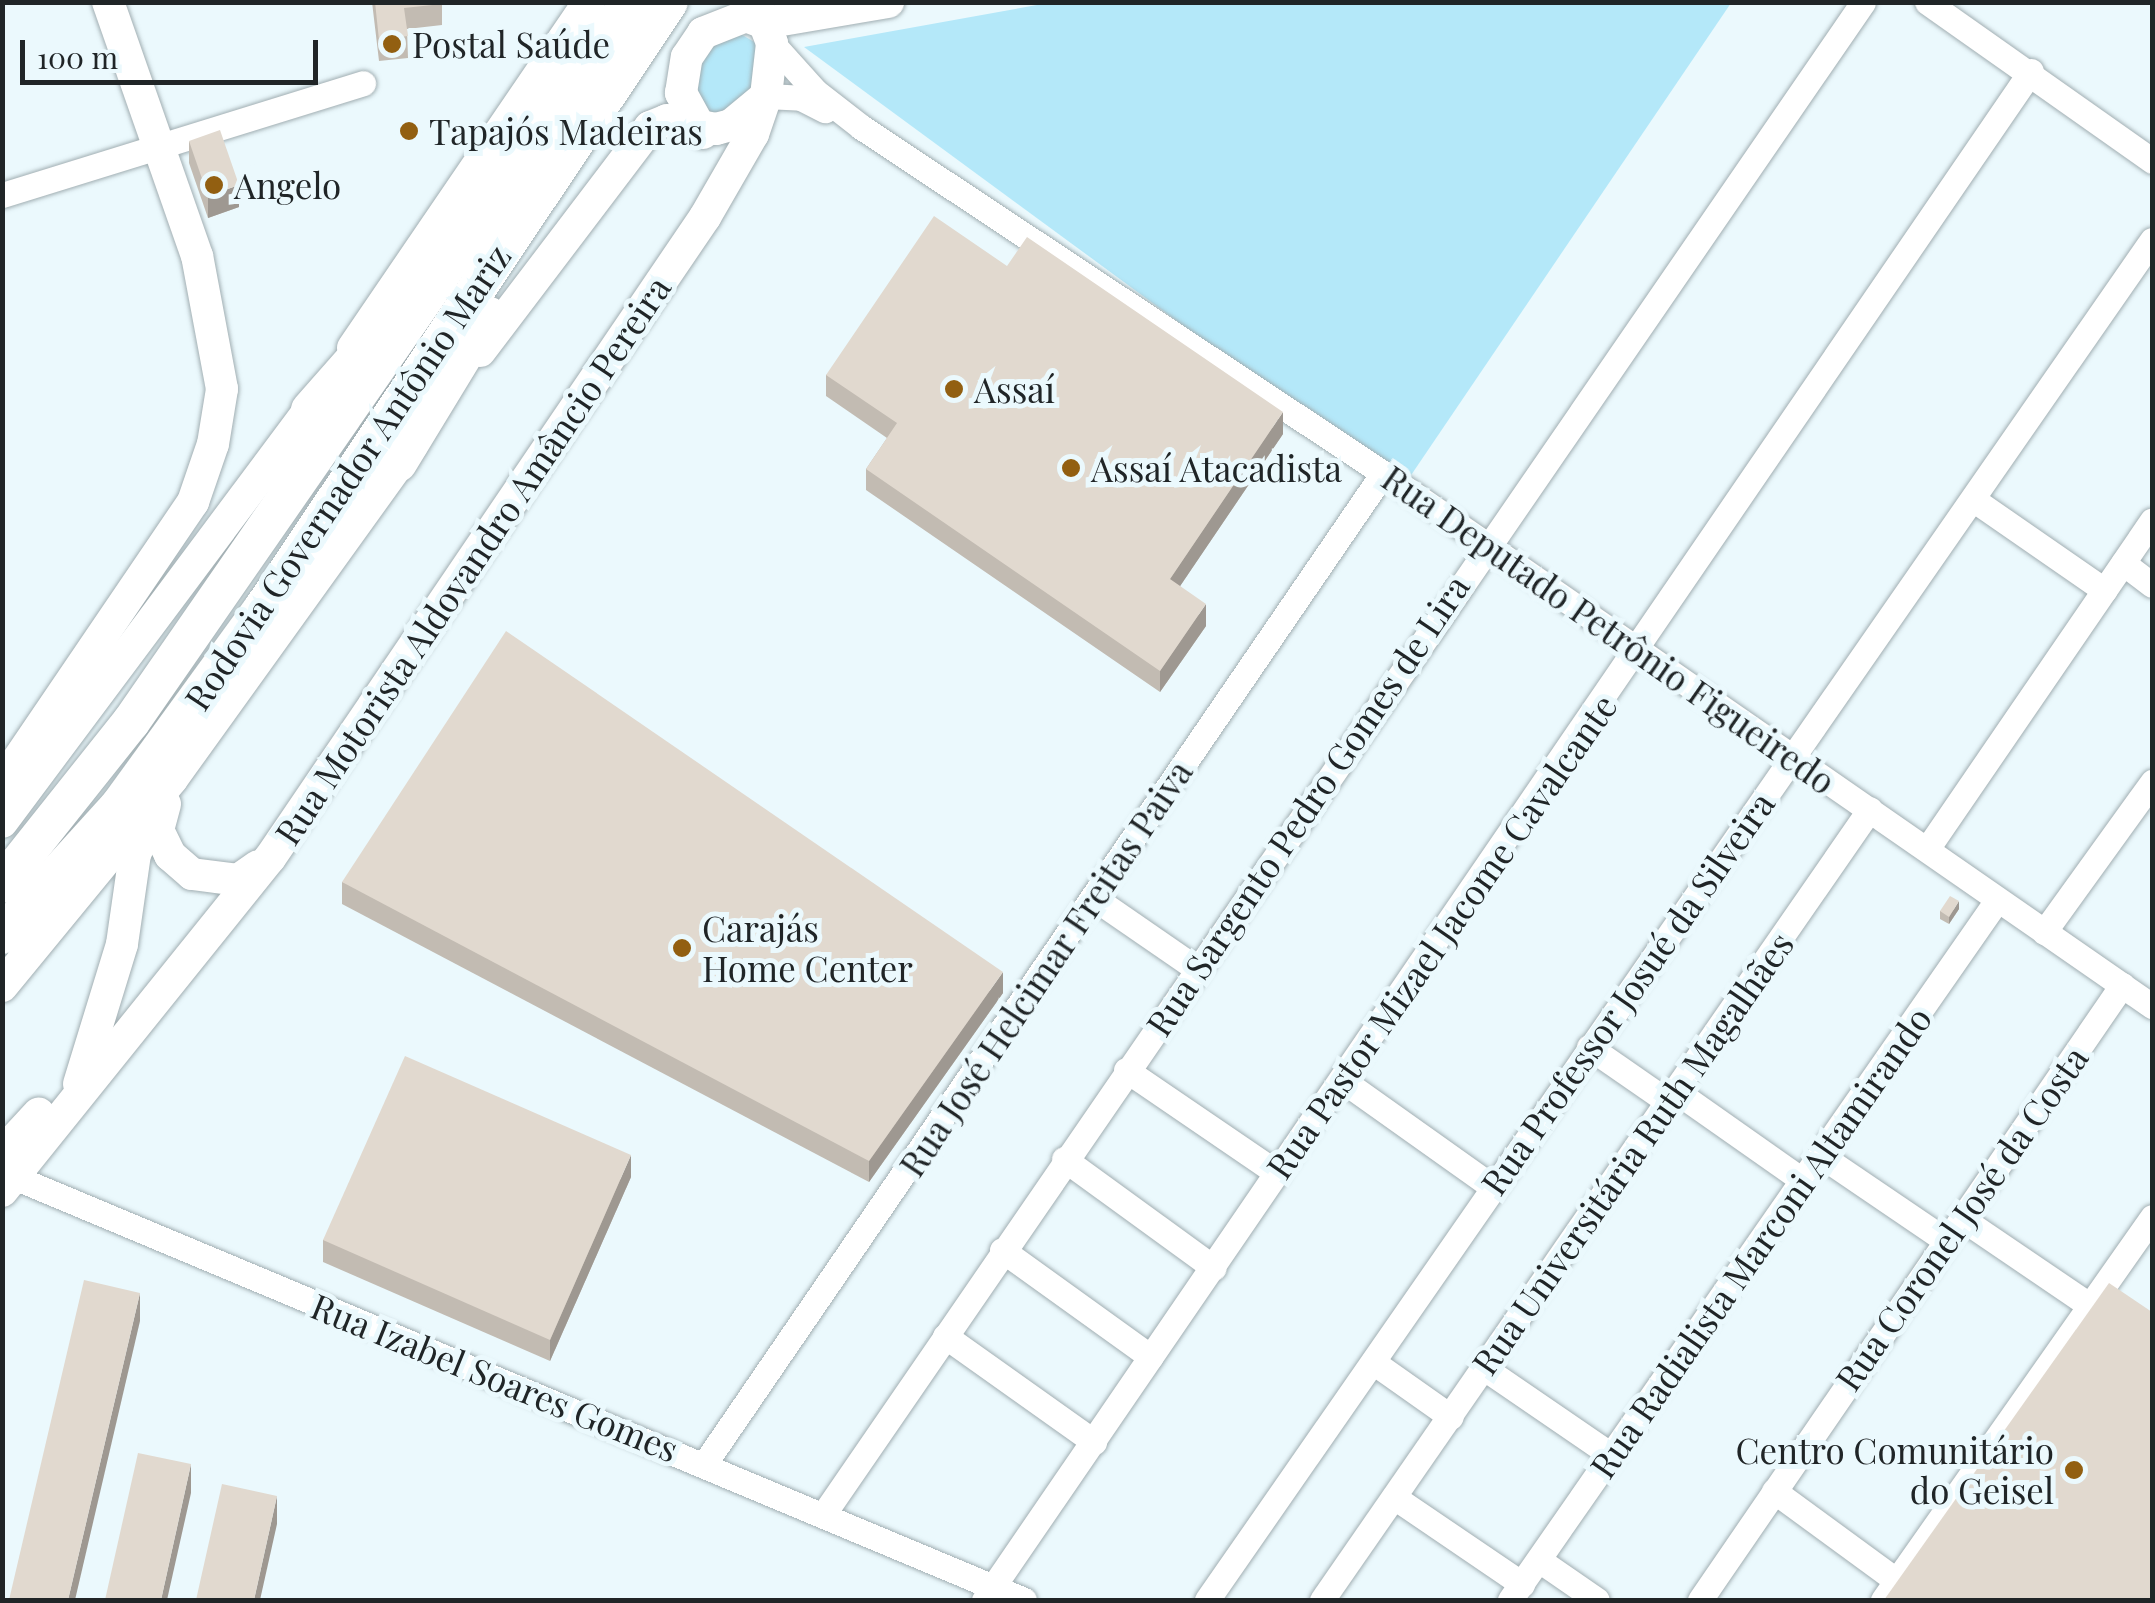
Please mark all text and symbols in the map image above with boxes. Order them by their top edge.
scale bar [25,20,322,82]
place label: Postal Saúde [412,23,610,65]
marker: Postal Saúde [381,33,403,55]
text: 100 m [37,37,118,77]
place label: Tapajós Madeiras [429,110,703,152]
marker: Tapajós Madeiras [398,120,420,142]
place label: Angelo [234,164,341,206]
marker: Angelo [203,174,225,196]
street label: Rodovia Governador Antônio Mariz [175,236,519,718]
street label: Rua Motorista Aldovandro Amâncio Pereira [265,267,679,853]
place label: Assaí [974,368,1055,410]
marker: Assaí [943,378,965,400]
place label: Assaí Atacadista [1091,447,1343,489]
street label: Rua Deputado Petrônio Figueiredo [1374,456,1844,802]
marker: Assaí Atacadista [1060,457,1082,479]
street label: Rua Sargento Pedro Gomes de Lira [1137,567,1477,1043]
street label: Rua Pastor Mizael Jacome Cavalcante [1257,686,1625,1186]
street label: Rua José Helcimar Freitas Paiva [890,752,1200,1184]
street label: Rua Professor Josué da Silveira [1471,783,1783,1203]
place label: Carajás Home Center [702,907,913,989]
street label: Rua Universitária Ruth Magalhães [1463,924,1801,1382]
marker: Carajás Home Center [671,937,693,959]
street label: Rua Radialista Marconi Altamirando [1580,998,1940,1486]
street label: Rua Coronel José da Costa [1826,1038,2096,1398]
street label: Rua Izabel Soares Gomes [305,1284,685,1470]
place label: Centro Comunitário do Geisel [1736,1429,2054,1511]
marker: Centro Comunitário do Geisel [2063,1459,2085,1481]

